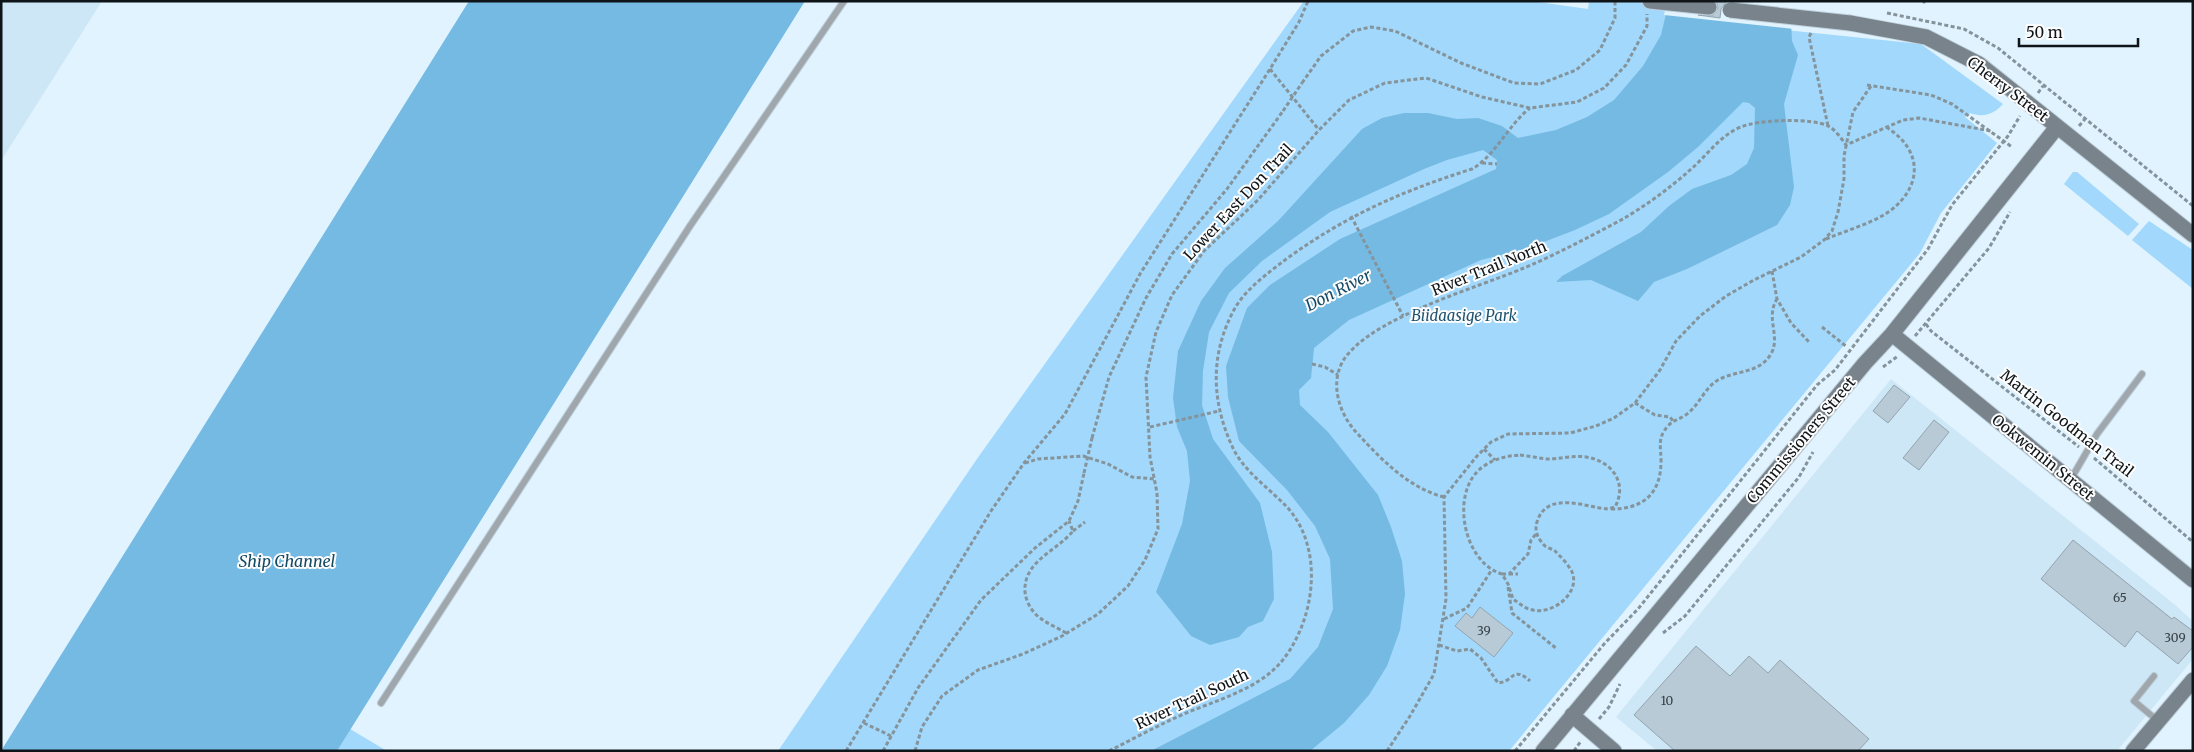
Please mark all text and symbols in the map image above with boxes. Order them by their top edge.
scale bar [2019,15,2138,47]
text: 50 m [2026,23,2063,42]
street label: Cherry Street [1964,52,2052,126]
street label: Lower East Don Trail [1179,140,1297,264]
street label: River Trail North [1429,236,1549,300]
water label: Don River [1301,265,1375,316]
park label: Biidaasige Park [1411,306,1518,325]
street label: Martin Goodman Trail [1997,365,2138,481]
street label: Commissioners Street [1743,373,1860,507]
street label: Ookwemin Street [1988,410,2098,504]
water label: Ship Channel [239,551,335,571]
house number: 65 [2113,590,2127,605]
house number: 39 [1477,623,1491,638]
house number: 309 [2164,630,2186,645]
street label: River Trail South [1132,664,1252,733]
house number: 10 [1661,693,1674,708]

